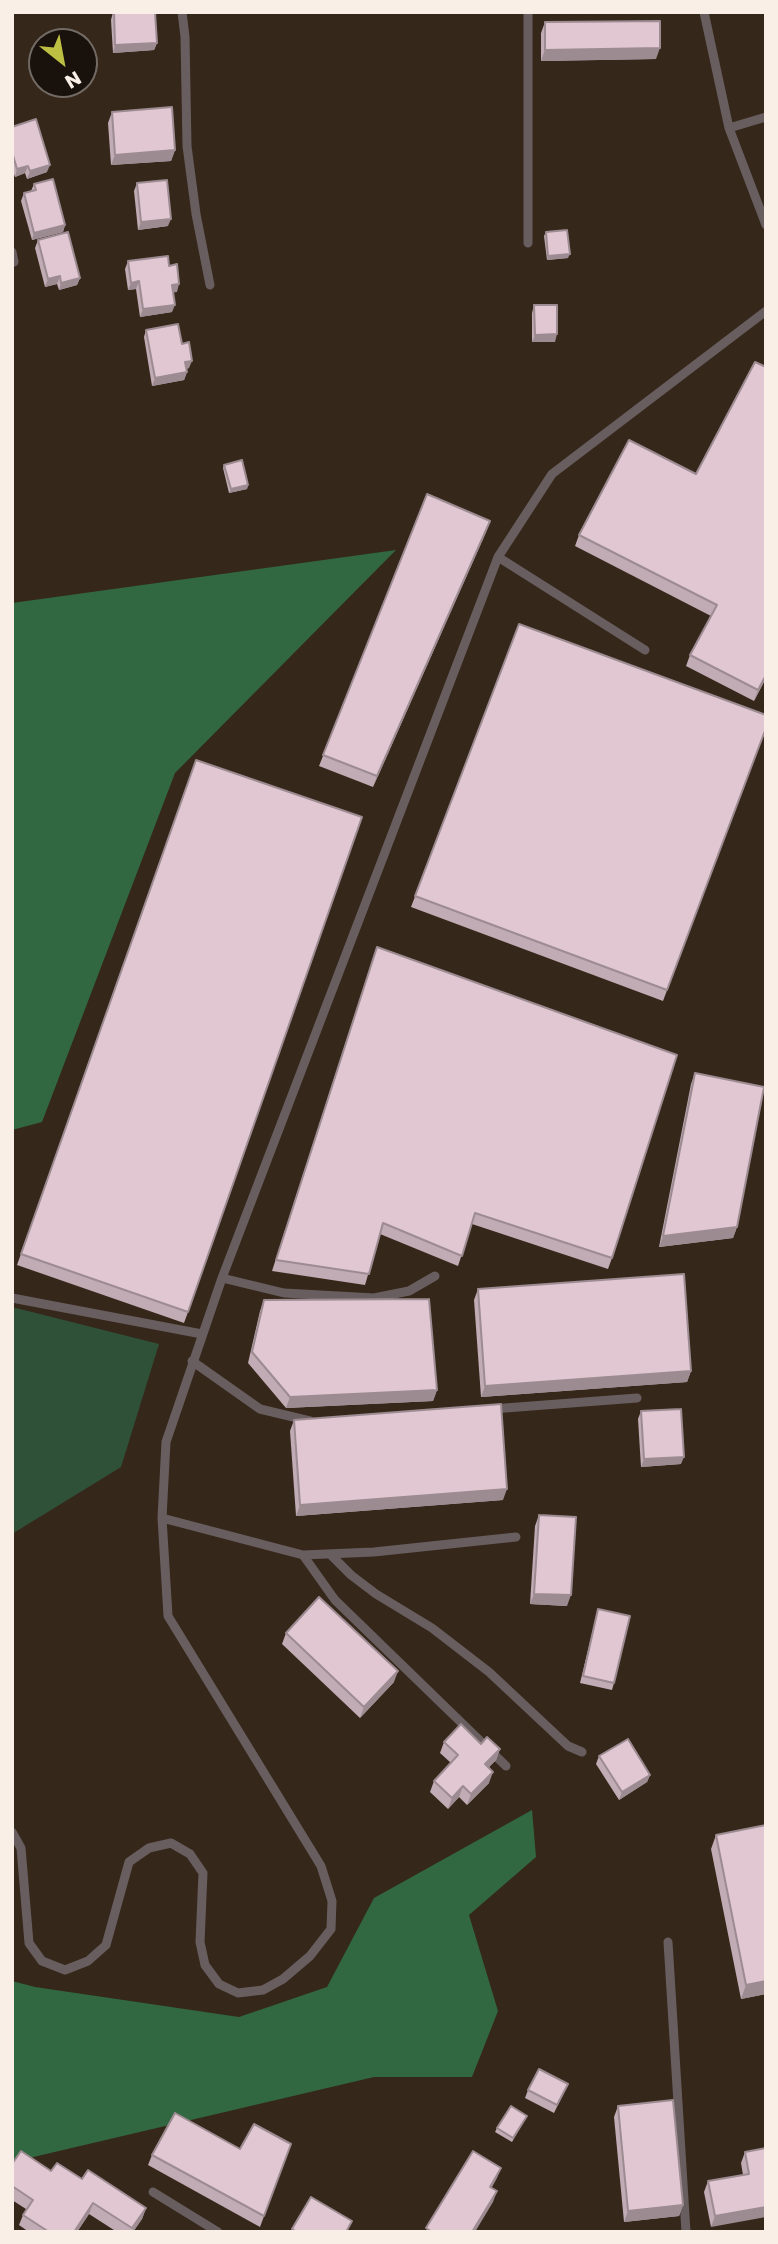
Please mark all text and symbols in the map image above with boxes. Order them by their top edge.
north arrow [28,28,98,98]
text: N [60,64,86,95]

